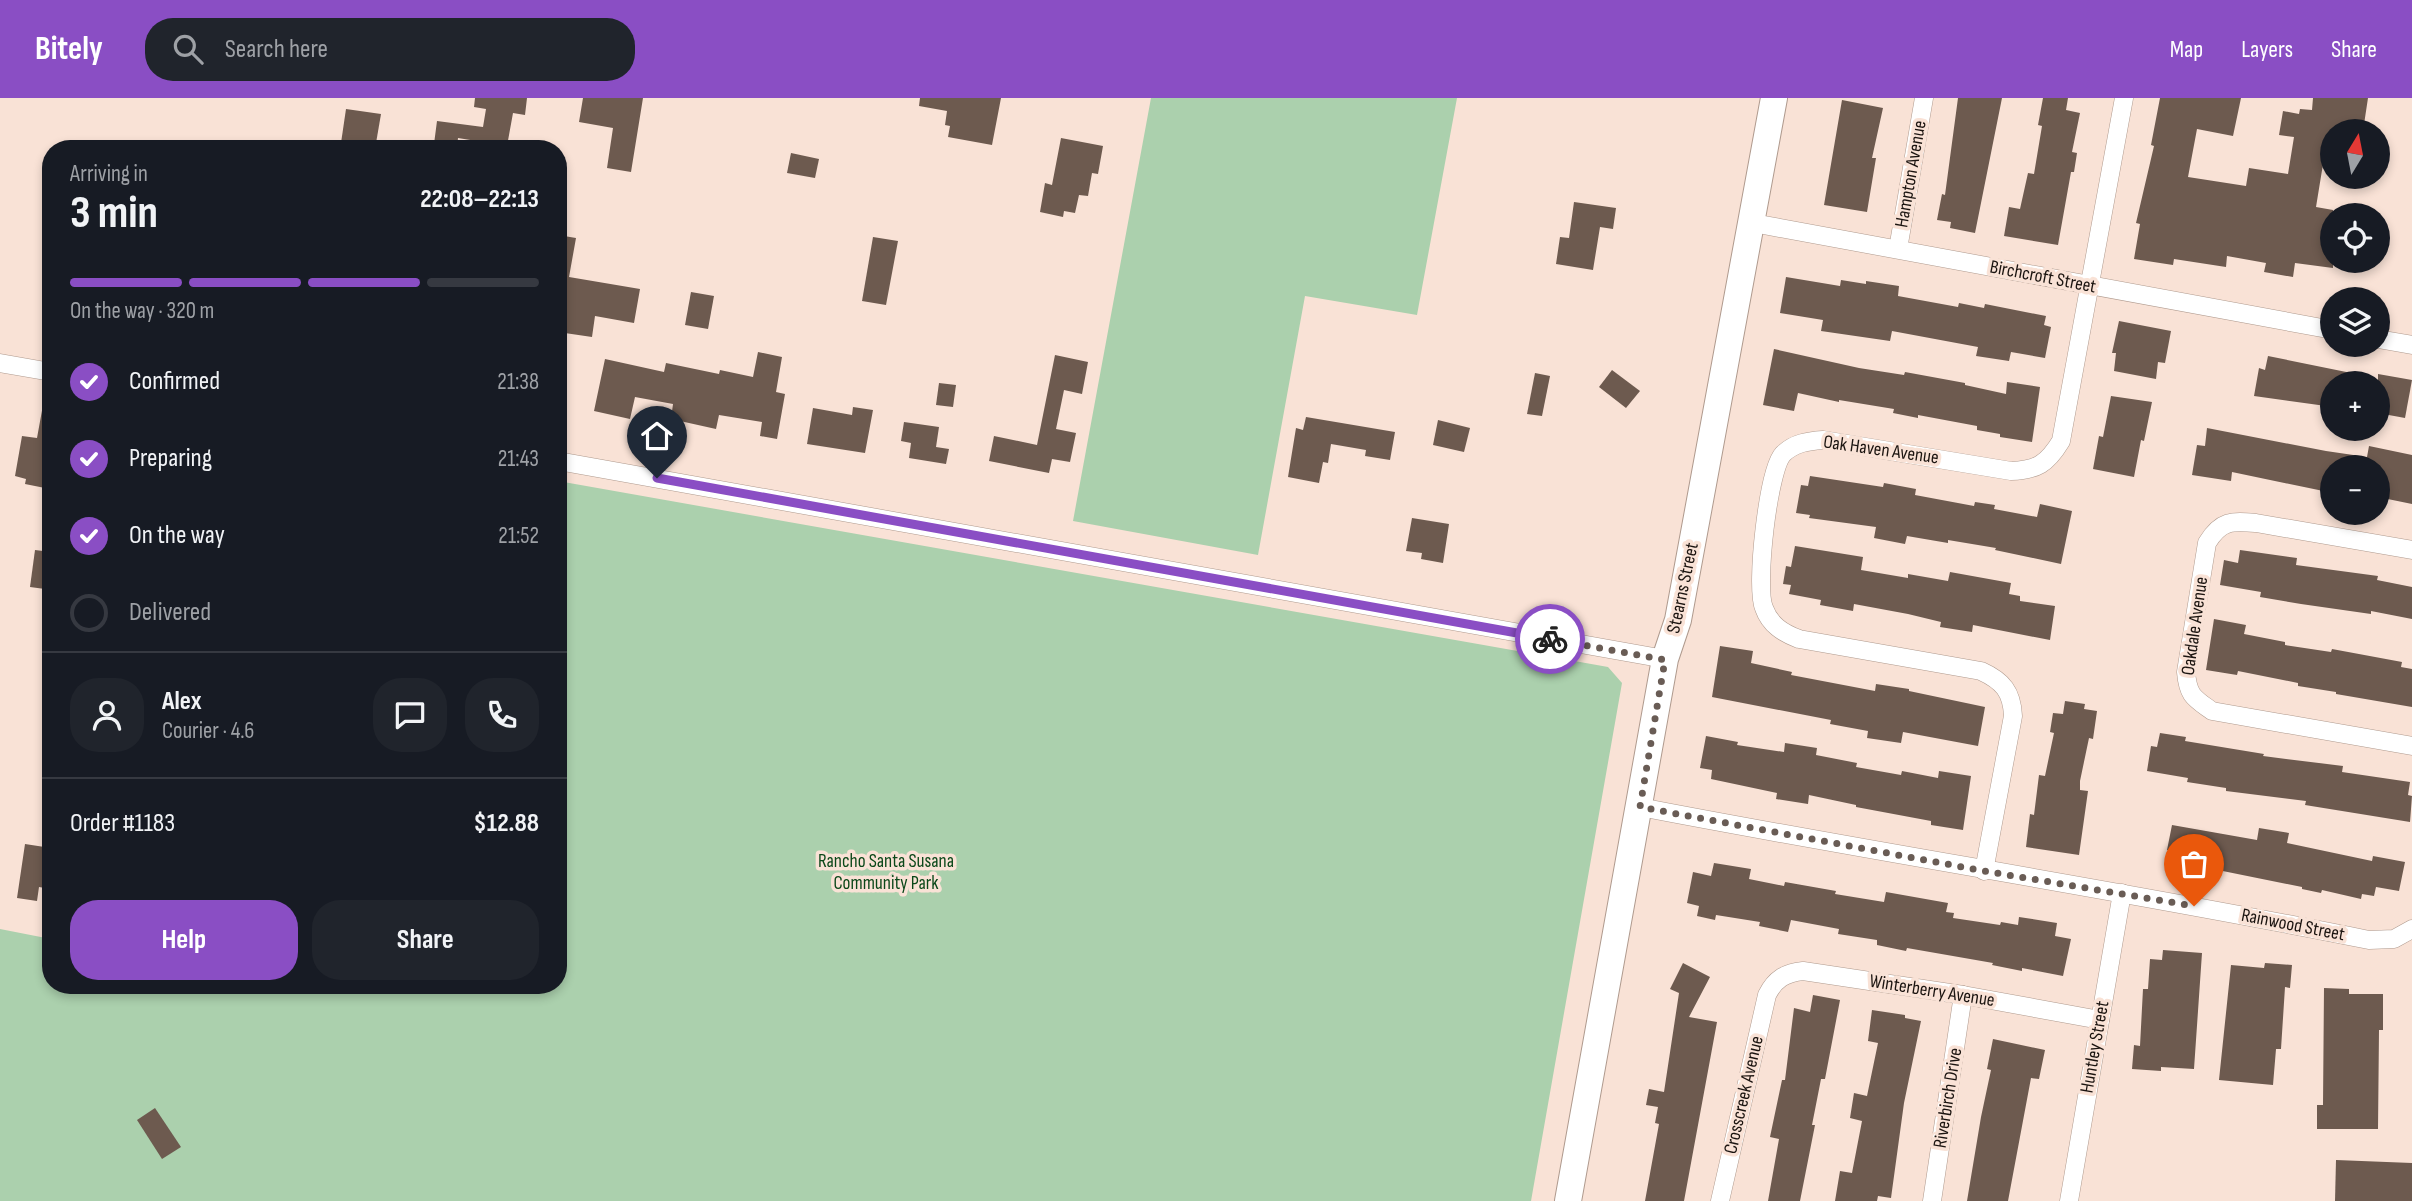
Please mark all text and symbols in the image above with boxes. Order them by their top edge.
search box [145,18,635,81]
text: Bitely [35,29,103,69]
icon: search [169,30,207,68]
text: Search here [225,34,328,65]
text: Map [2170,35,2203,64]
text: Layers [2241,35,2293,64]
text: Share [2331,35,2377,64]
street label: Hampton Avenue [1890,119,1932,229]
north arrow [2320,119,2390,189]
map controls [2320,119,2390,525]
text: Arriving in [70,160,148,188]
text: 22:08–22:13 [420,184,539,215]
text: 3 min [70,186,158,241]
button: locate [2320,203,2390,273]
street label: Birchcroft Street [1988,255,2098,299]
button: layers [2320,287,2390,357]
text: On the way · 320 m [70,297,214,325]
icon: check [70,363,108,401]
text: Confirmed [129,366,220,397]
text: 21:38 [497,368,539,396]
button: + [2320,371,2390,441]
pin [627,406,687,478]
icon: home [638,417,676,455]
street label: Oak Haven Avenue [1822,431,1940,469]
icon: check [70,440,108,478]
text: Preparing [129,443,212,474]
text: 21:43 [498,445,539,473]
button: − [2320,455,2390,525]
icon: check [70,517,108,555]
text: On the way [129,520,225,551]
text: 21:52 [498,522,539,550]
street label: Stearns Street [1662,540,1704,636]
street label: Oakdale Avenue [2177,575,2213,677]
text: Delivered [129,597,211,628]
courier [1515,604,1585,674]
icon: bike [1531,620,1569,658]
button: person [70,678,144,752]
button: chat [373,678,447,752]
button: phone [465,678,539,752]
text: Alex [162,686,202,717]
text: Courier · 4.6 [162,717,254,745]
text: Order #1183 [70,808,175,839]
text: $12.88 [473,808,539,839]
pin [2164,834,2224,906]
icon: bag [2175,845,2213,883]
park label: Rancho Santa Susana Community Park [818,850,954,895]
button: Help [70,900,298,980]
button: Share [312,900,539,980]
street label: Rainwood Street [2239,904,2347,946]
street label: Winterberry Avenue [1868,970,1996,1012]
street label: Huntley Street [2076,999,2114,1095]
street label: Crosscreek Avenue [1719,1034,1769,1156]
street label: Riverbirch Drive [1929,1046,1967,1150]

